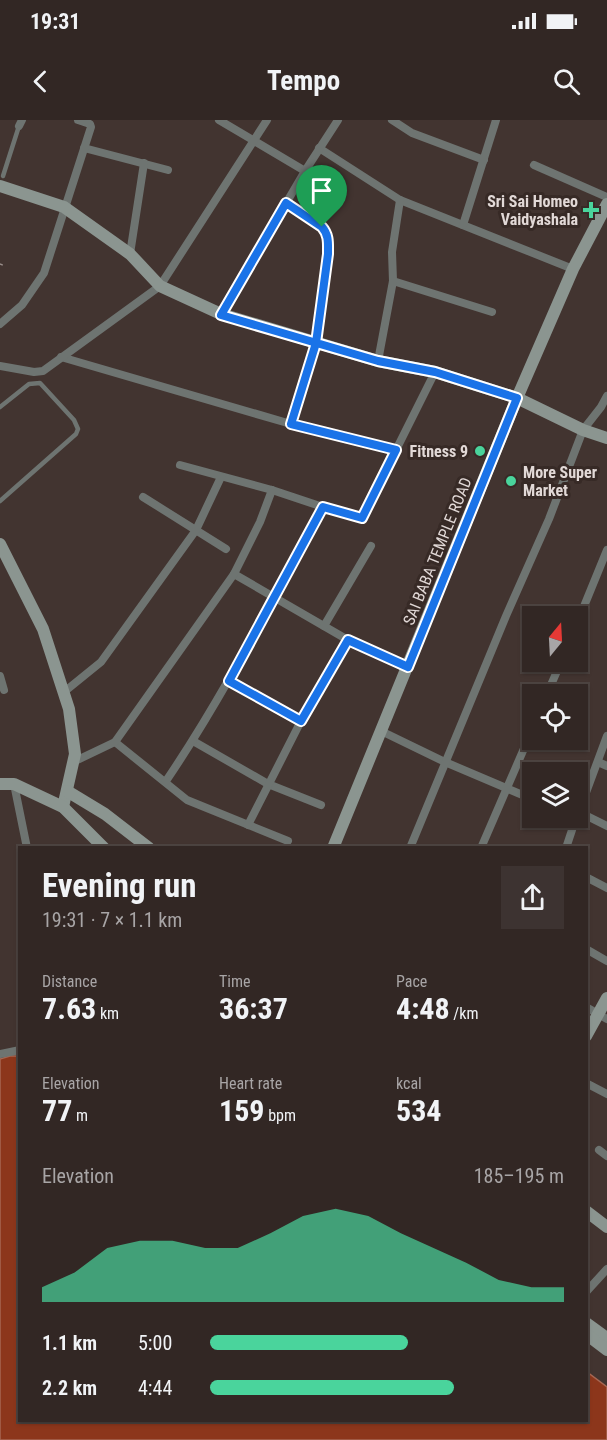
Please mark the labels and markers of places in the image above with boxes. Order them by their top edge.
pin [296,165,347,227]
place label: Sri Sai Homeo Vaidyashala [487,192,578,229]
marker: Sri Sai Homeo Vaidyashala [582,201,600,219]
place label: Fitness 9 [410,442,468,461]
marker: Fitness 9 [473,444,487,458]
place label: More Super Market [523,463,597,500]
marker: More Super Market [504,474,518,488]

